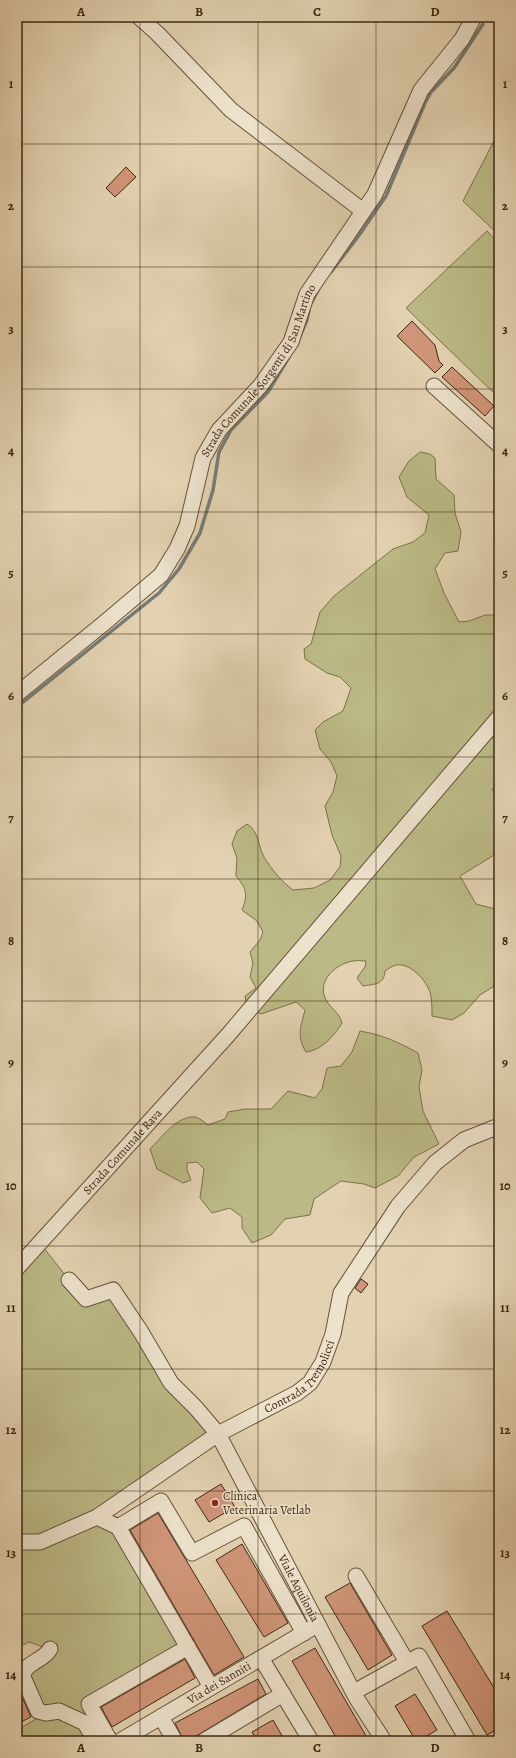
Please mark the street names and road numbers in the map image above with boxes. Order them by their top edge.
street label: Strada Comunale Sorgenti di San Martino [197,281,319,460]
street label: Strada Comunale Rava [79,1105,166,1198]
street label: Contrada Tremolicci [261,1338,338,1417]
street label: Viale Aquilonia [274,1551,323,1625]
street label: Via dei Sanniti [183,1658,254,1708]

